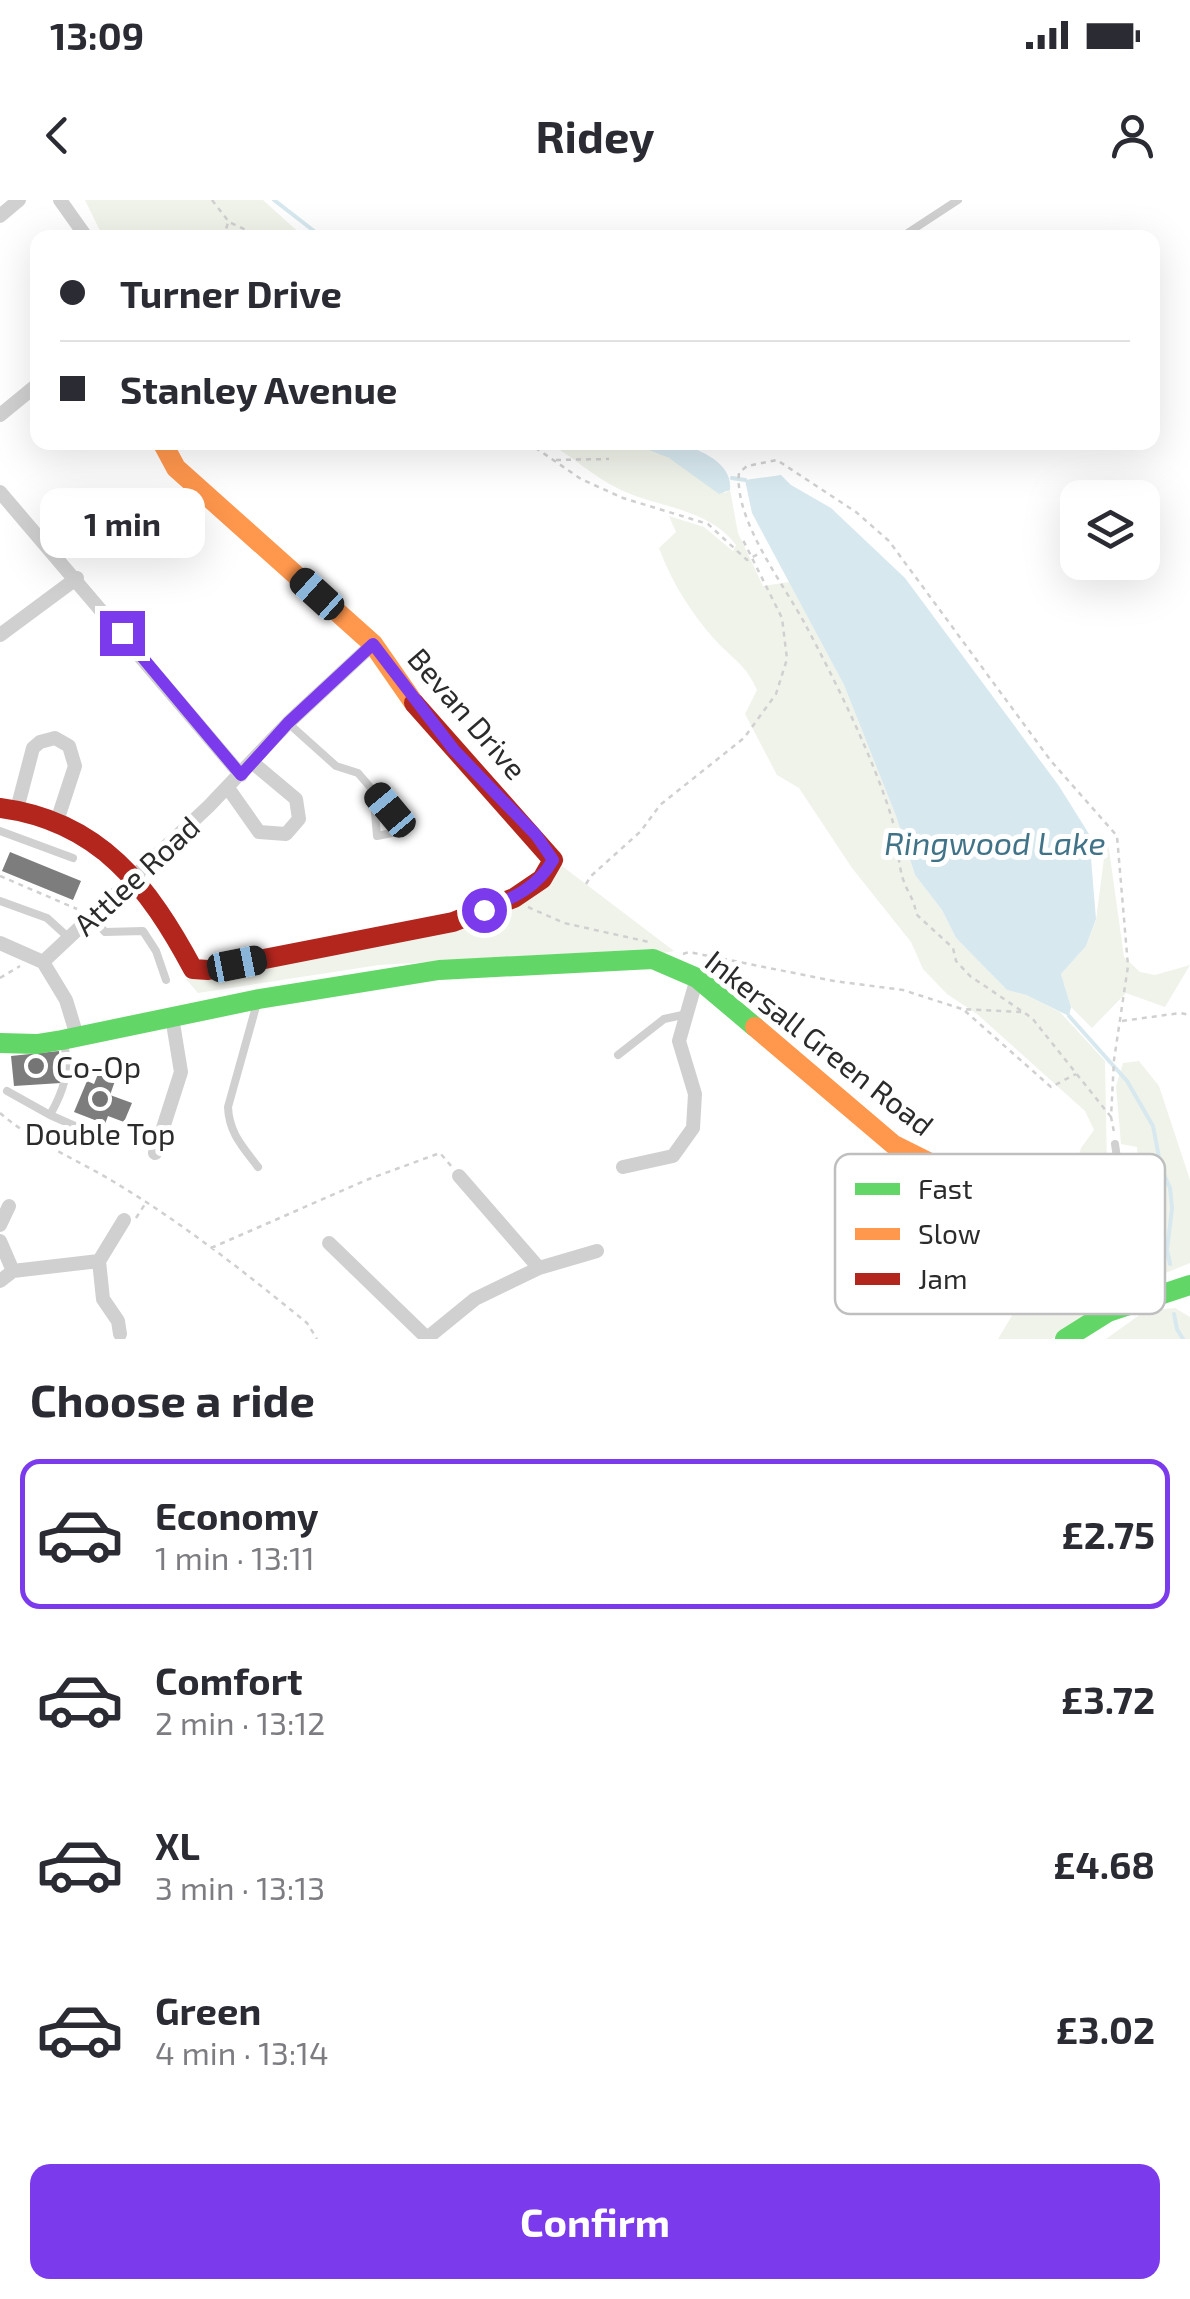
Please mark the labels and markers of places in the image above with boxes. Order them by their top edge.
place label: Co-Op [56,1048,141,1084]
marker: Co-Op [25,1055,47,1077]
marker: Double Top [89,1088,111,1110]
place label: Double Top [25,1115,175,1151]

